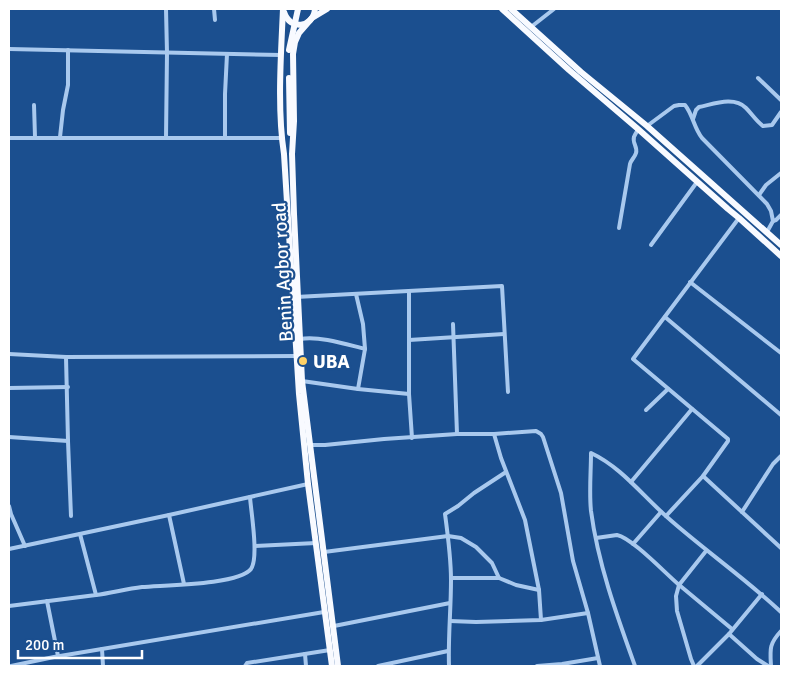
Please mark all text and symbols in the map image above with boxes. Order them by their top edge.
street label: Benin Agbor road [267,202,299,342]
place label: UBA [313,350,350,374]
marker: UBA [297,355,309,367]
scale bar [18,628,141,660]
text: 200 m [25,636,65,654]

